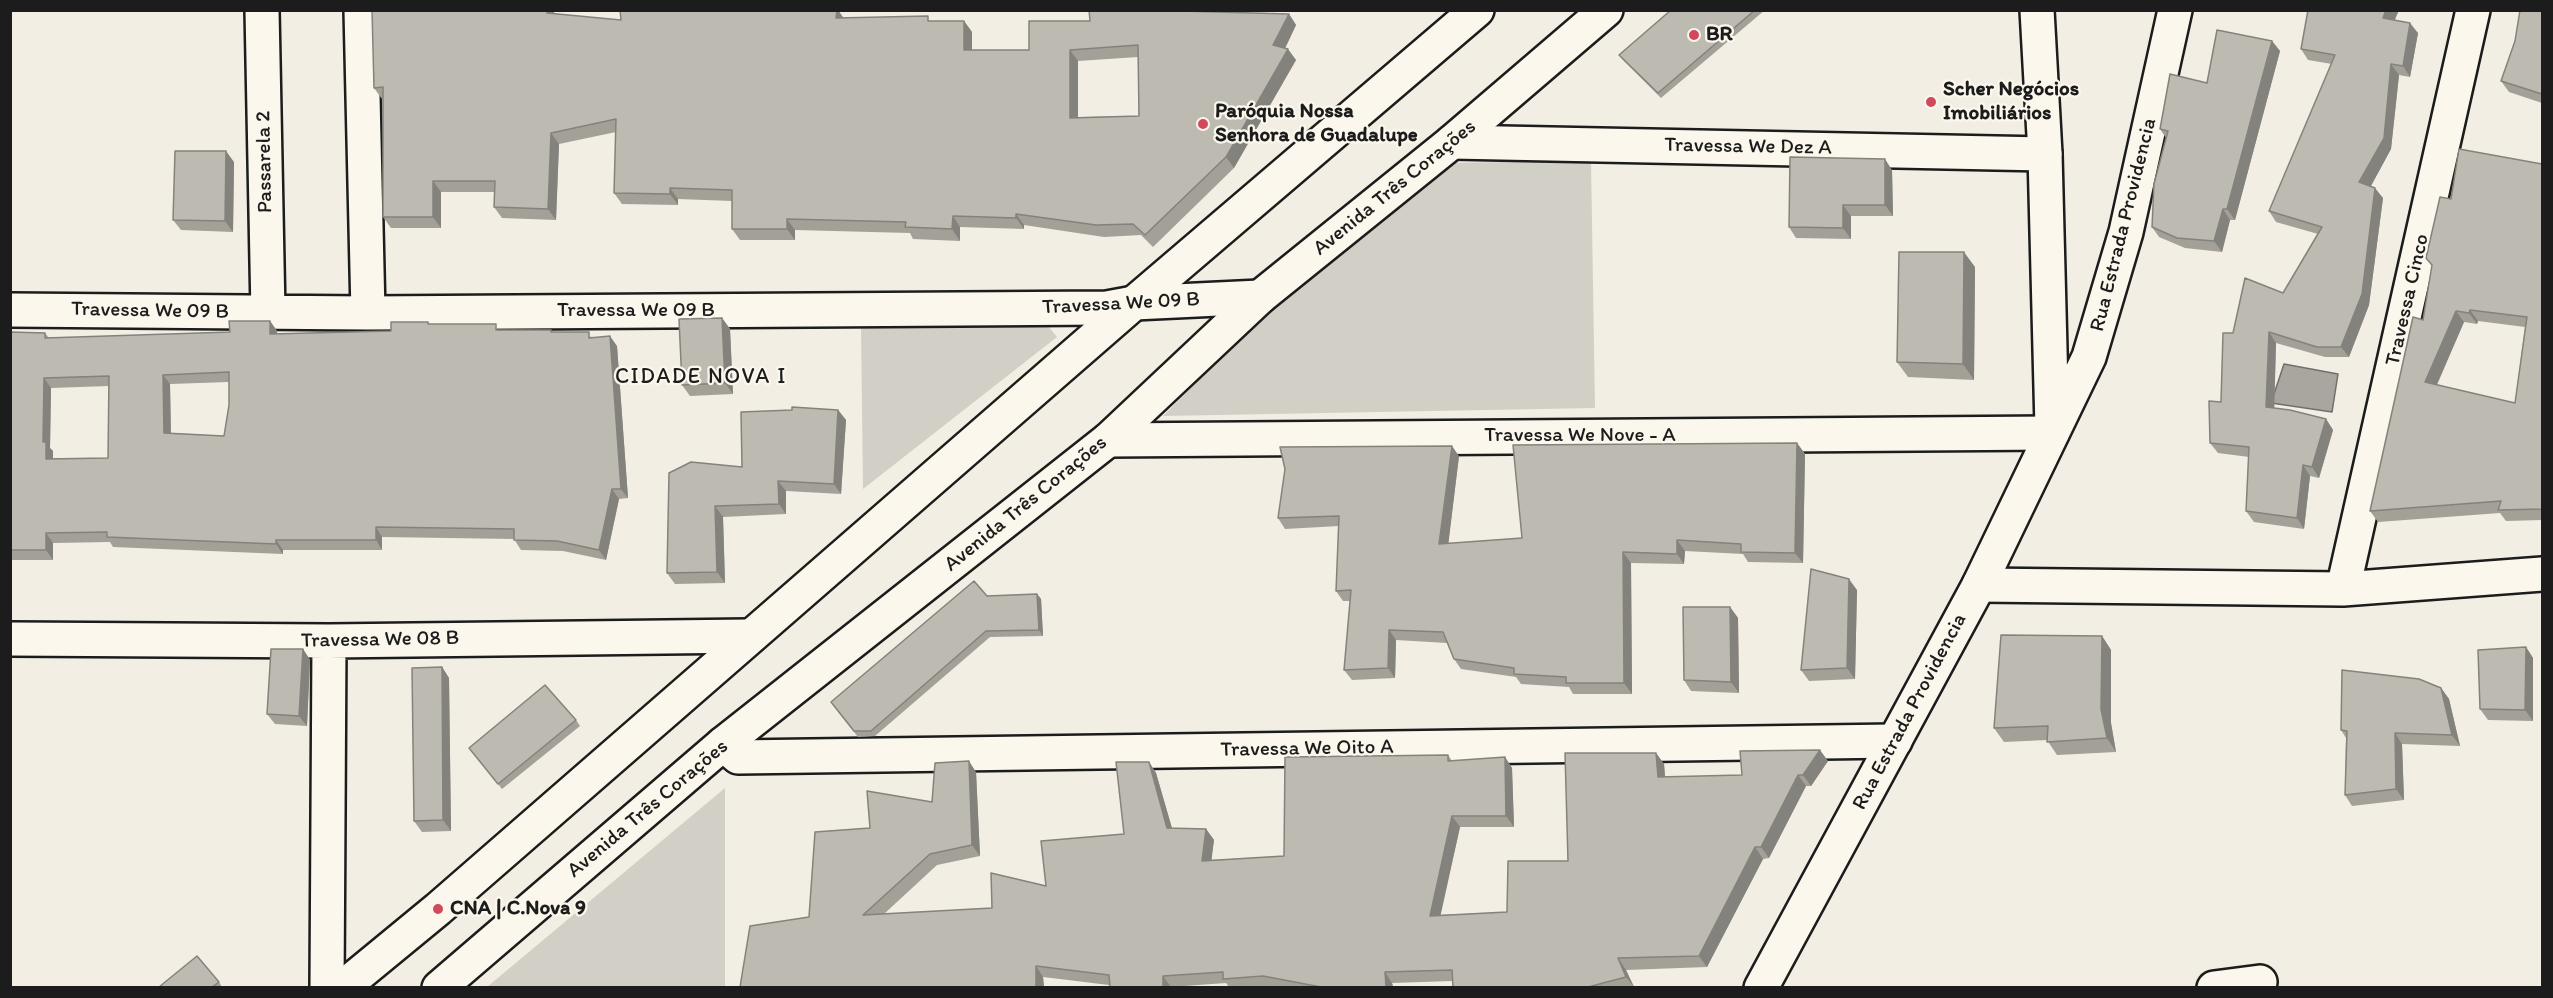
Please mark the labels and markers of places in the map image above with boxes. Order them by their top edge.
place label: BR [1706,22,1733,48]
marker: BR [1687,28,1701,42]
place label: Scher Negócios Imobiliários [1943,77,2079,127]
marker: Scher Negócios Imobiliários [1924,95,1938,109]
place label: Paróquia Nossa Senhora de Guadalupe [1215,99,1418,149]
marker: Paróquia Nossa Senhora de Guadalupe [1196,117,1210,131]
place label: CNA | C.Nova 9 [450,896,586,922]
marker: CNA | C.Nova 9 [431,902,445,916]

